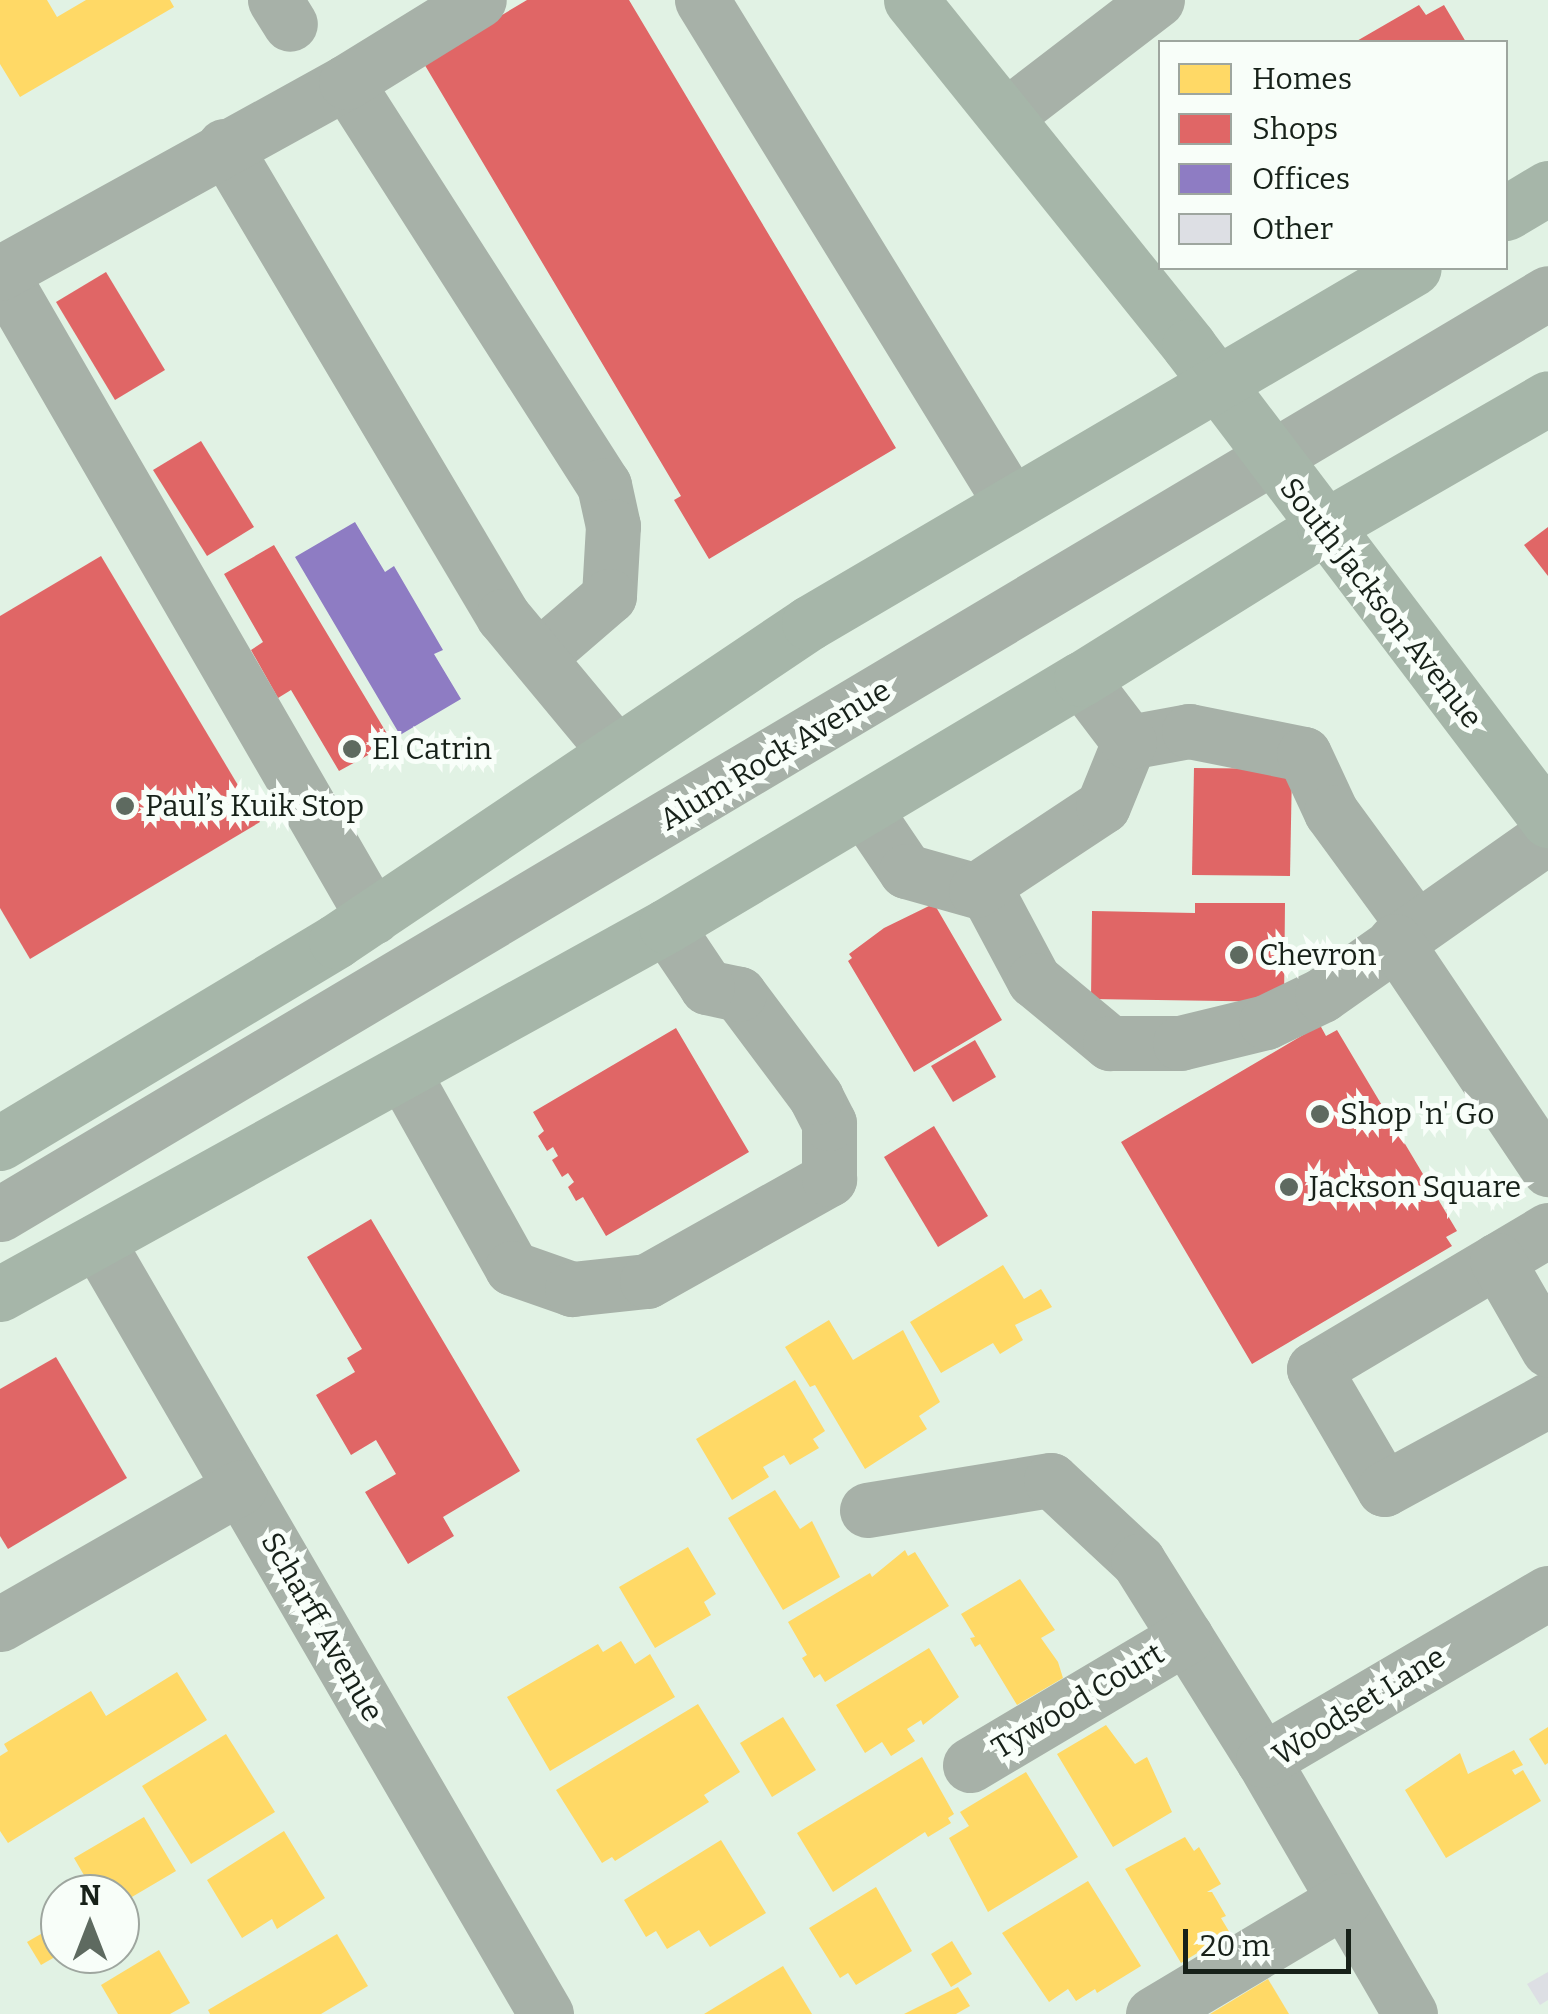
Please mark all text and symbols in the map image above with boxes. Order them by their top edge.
legend [1158,40,1508,270]
text: Homes [1252,61,1352,97]
text: Shops [1252,111,1338,147]
text: Offices [1252,161,1350,197]
text: Other [1252,211,1333,247]
street label: South Jackson Avenue [1272,471,1490,735]
street label: Alum Rock Avenue [653,672,897,838]
place label: El Catrin [372,731,492,767]
marker: El Catrin [341,738,363,760]
place label: Paul’s Kuik Stop [145,788,364,824]
marker: Paul’s Kuik Stop [114,795,136,817]
place label: Chevron [1259,937,1376,973]
marker: Chevron [1228,944,1250,966]
place label: Shop 'n' Go [1340,1096,1494,1132]
marker: Shop 'n' Go [1309,1103,1331,1125]
place label: Jackson Square [1309,1169,1521,1205]
marker: Jackson Square [1278,1176,1300,1198]
street label: Scharff Avenue [253,1526,391,1728]
street label: Tywood Court [986,1636,1170,1766]
street label: Woodset Lane [1266,1639,1452,1773]
north arrow [40,1874,140,1974]
text: N [79,1879,101,1912]
scale bar [1188,1909,1356,1971]
text: 20 m [1200,1928,1270,1964]

